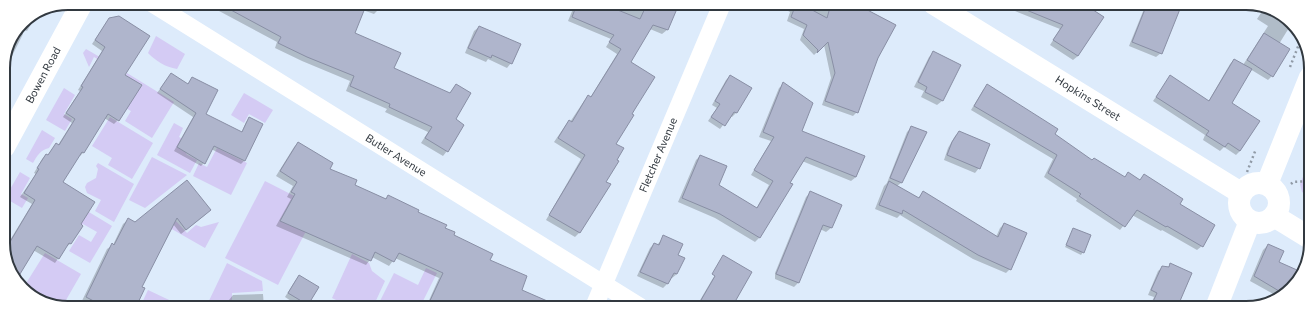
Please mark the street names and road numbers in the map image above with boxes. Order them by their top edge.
street label: Bowen Road [22,44,63,105]
street label: Hopkins Street [1053,72,1124,123]
street label: Fletcher Avenue [636,115,679,194]
street label: Butler Avenue [363,131,429,179]

